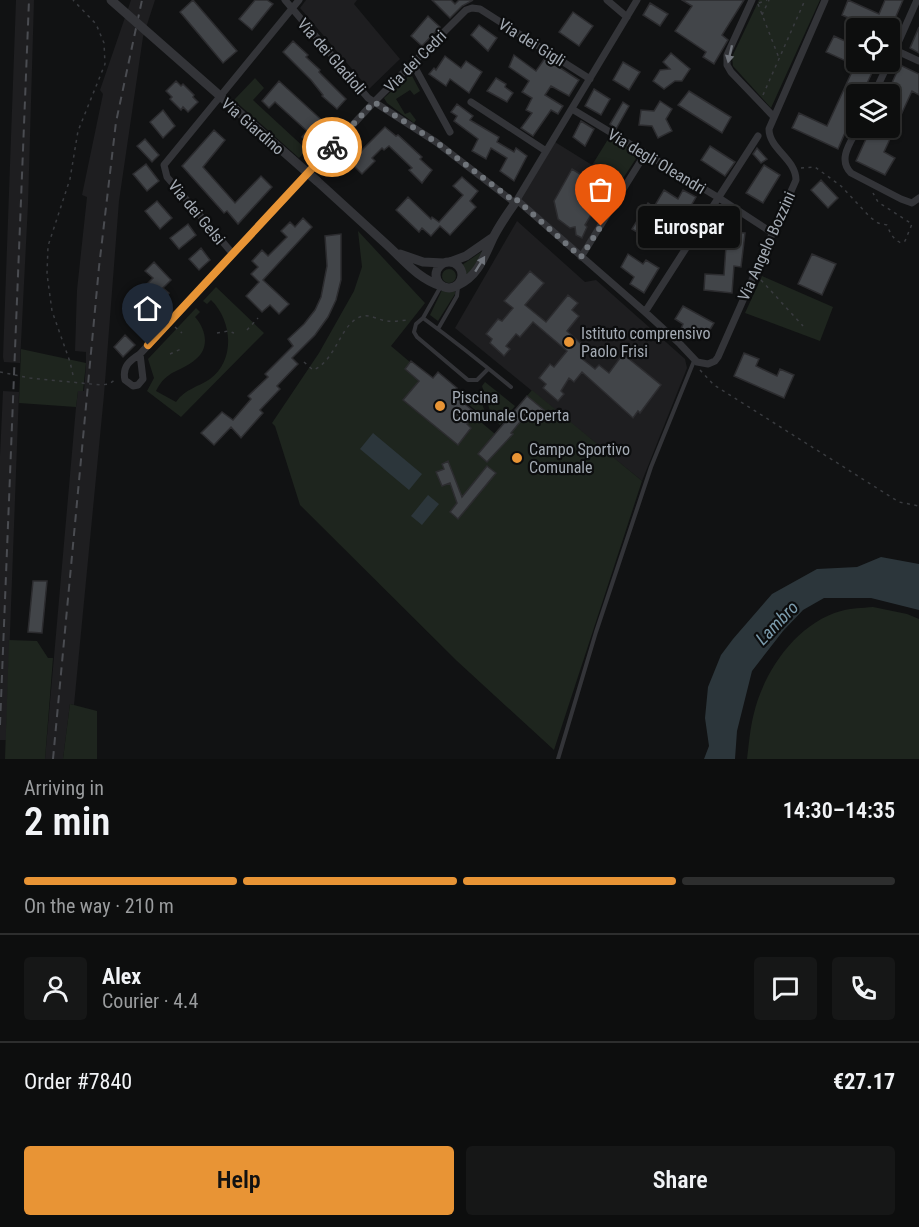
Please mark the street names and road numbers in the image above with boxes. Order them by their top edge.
street label: Via dei Gladioli [293,14,370,98]
street label: Via dei Gigli [495,14,569,70]
street label: Via dei Cedri [380,26,450,96]
street label: Via Giardino [217,94,288,159]
street label: Via degli Oleandri [604,125,709,198]
street label: Via dei Gelsi [164,176,229,248]
street label: Via Angelo Bozzini [734,189,799,304]

